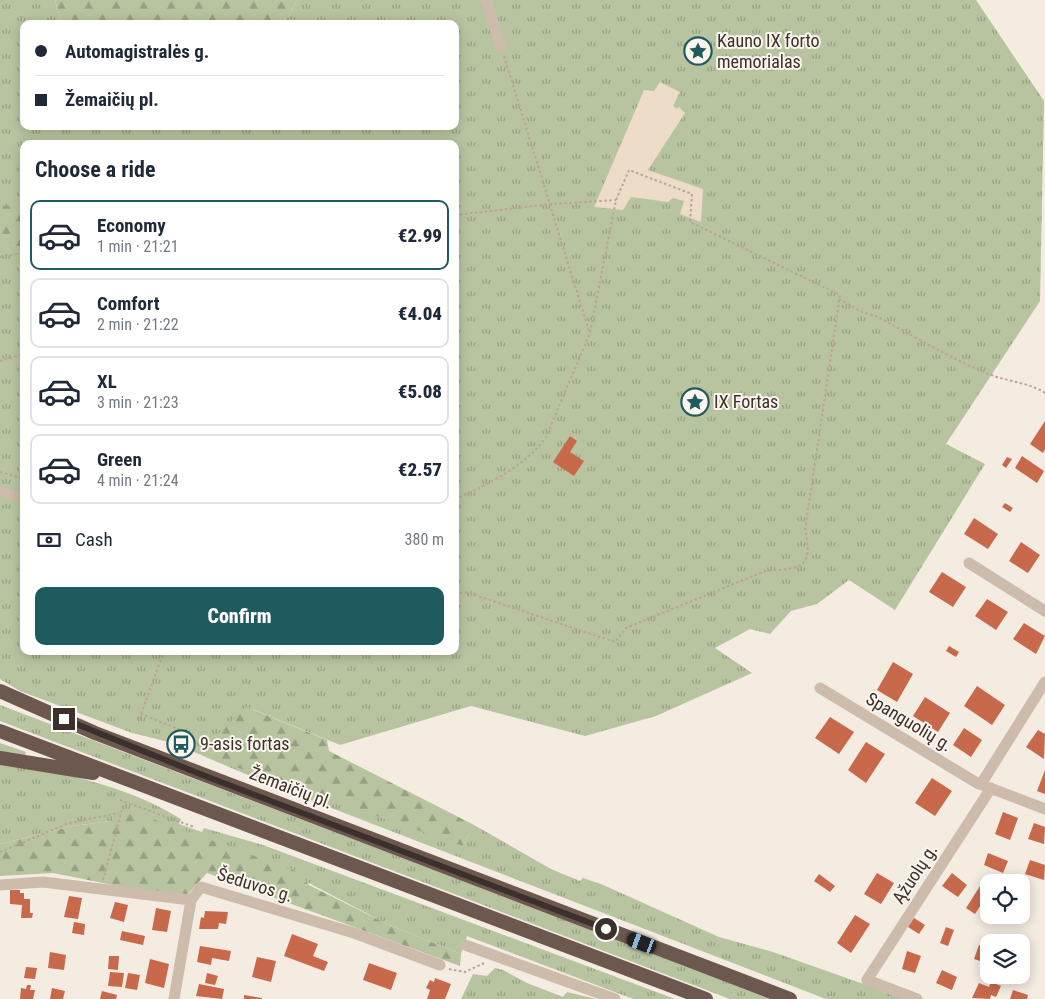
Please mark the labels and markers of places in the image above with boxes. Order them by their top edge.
place label: Kauno IX forto memorialas [717,30,820,72]
place icon: Kauno IX forto memorialas [683,36,713,66]
place icon: IX Fortas [680,387,710,417]
place label: IX Fortas [714,391,778,412]
bus stop icon: 9-asis fortas [166,729,196,759]
place label: 9-asis fortas [200,733,289,754]

